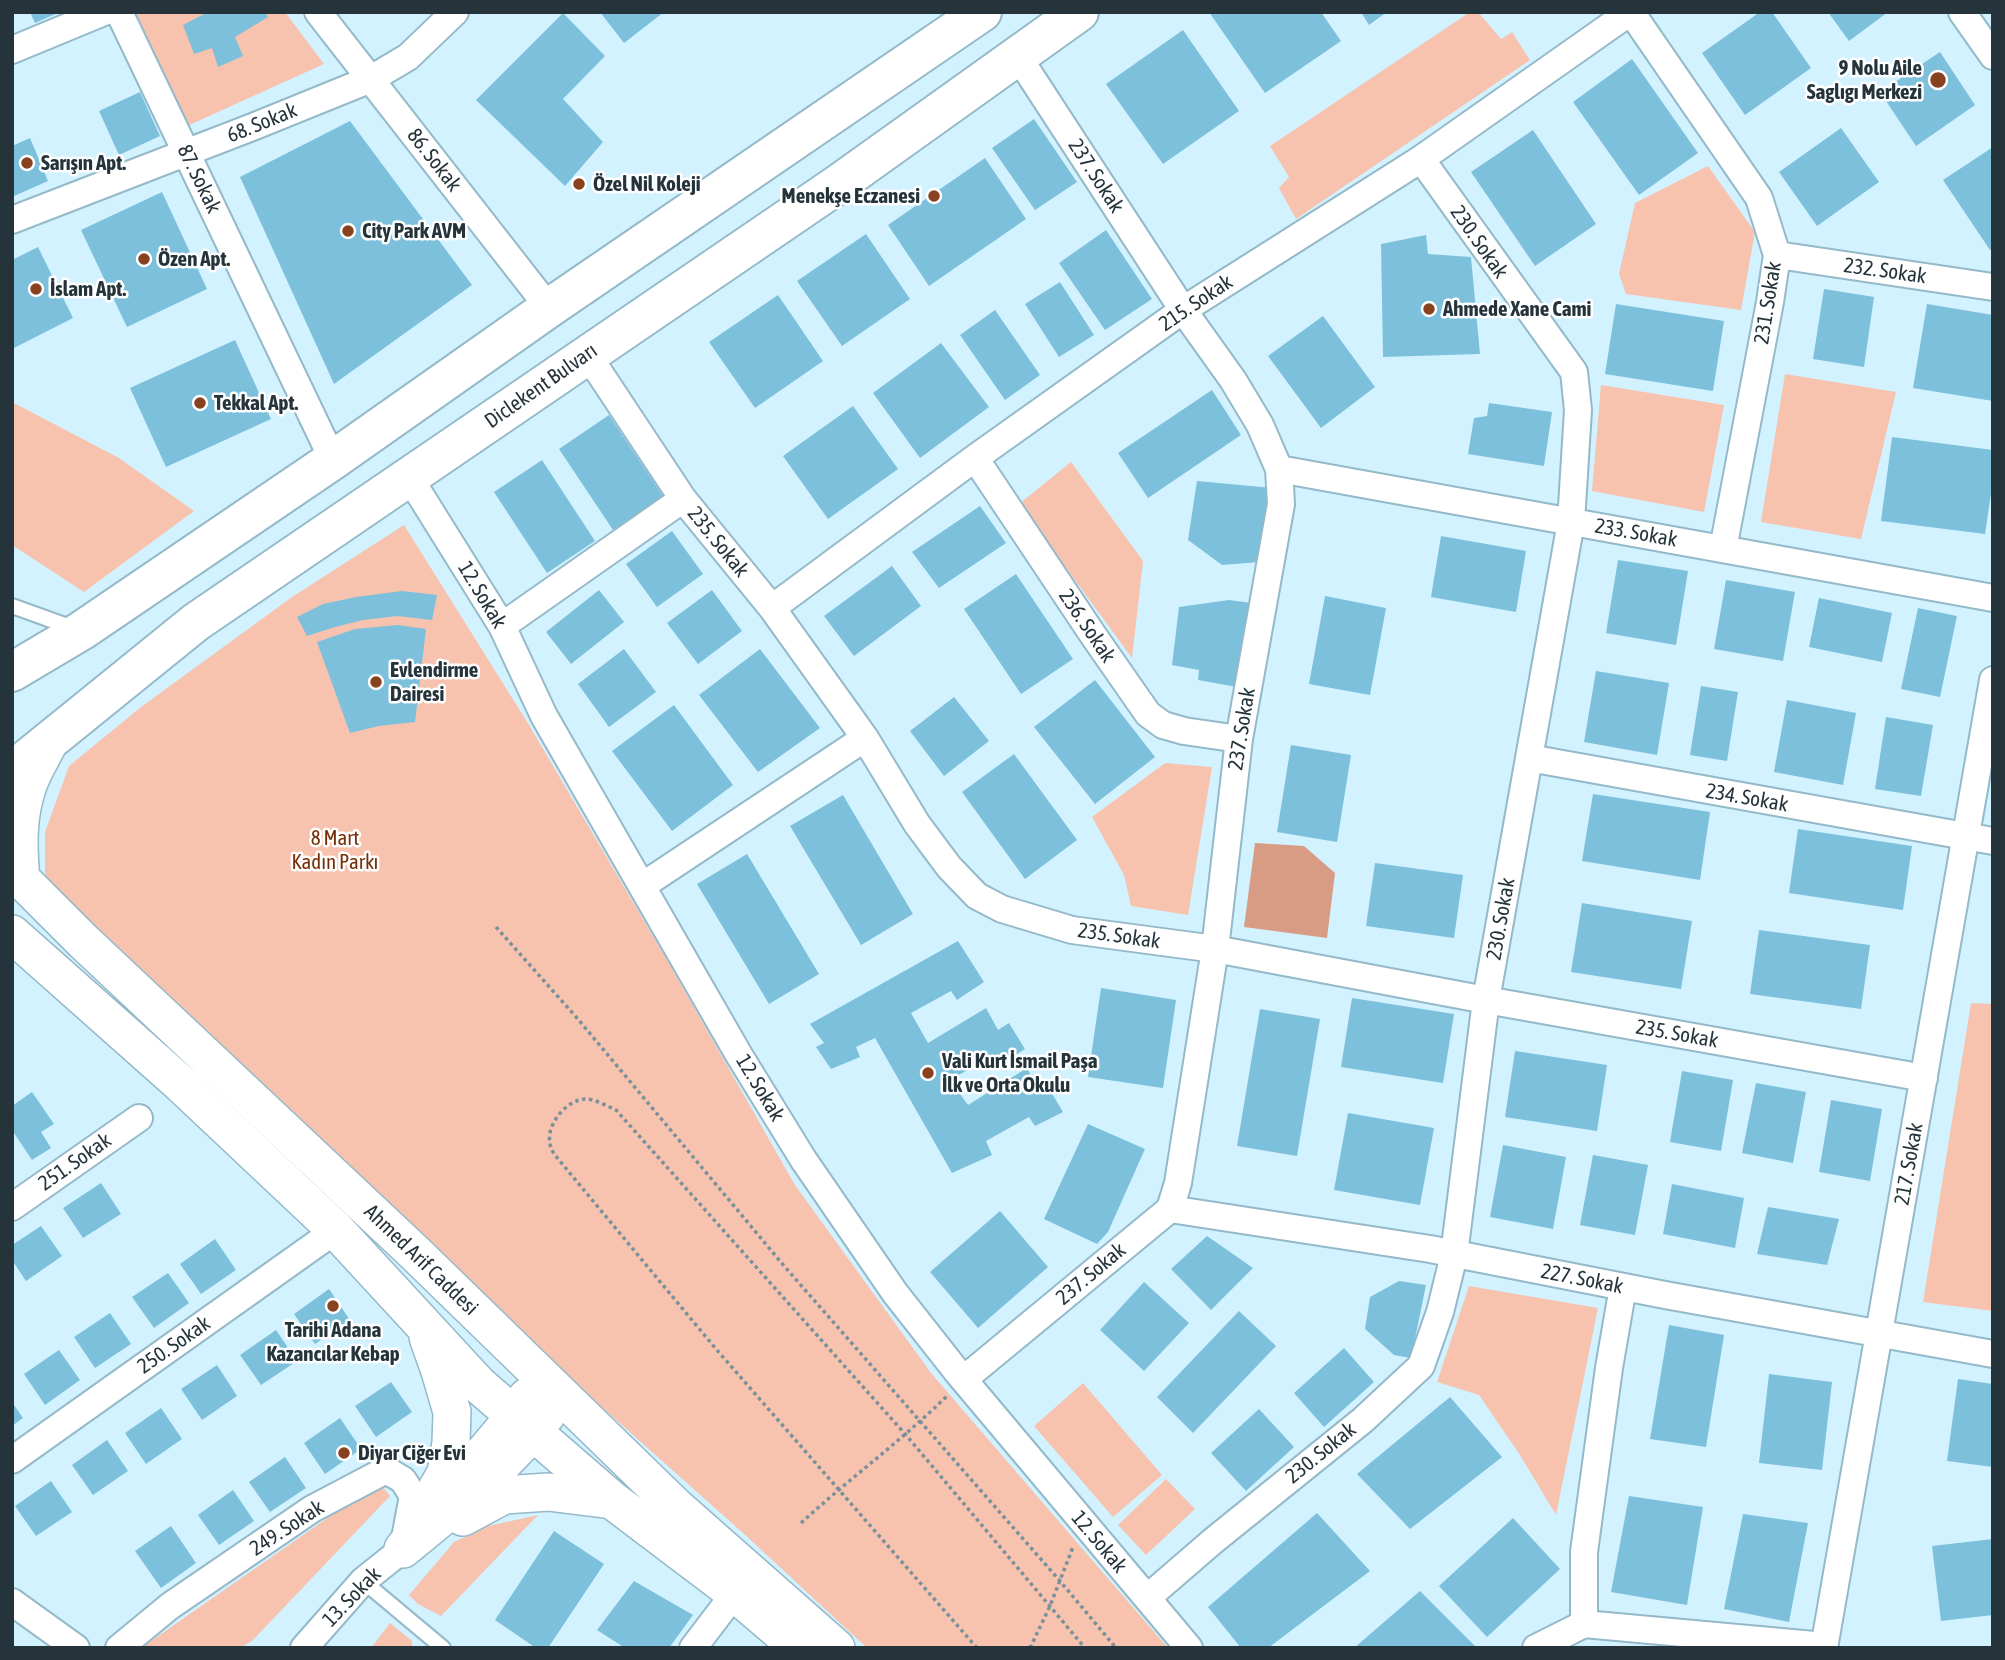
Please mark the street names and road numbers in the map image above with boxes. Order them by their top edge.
street label: 68. Sokak [223,98,301,148]
street label: 86. Sokak [402,123,466,197]
street label: 237. Sokak [1063,134,1129,218]
street label: 87. Sokak [172,141,226,217]
street label: 230. Sokak [1445,201,1513,283]
street label: 232. Sokak [1842,253,1928,289]
street label: 231. Sokak [1749,260,1787,346]
street label: 215. Sokak [1154,269,1238,337]
street label: Diclekent Bulvarı [480,338,602,434]
street label: 235. Sokak [682,502,754,582]
street label: 233. Sokak [1593,513,1679,553]
street label: 12. Sokak [452,557,512,633]
street label: 236. Sokak [1053,584,1121,668]
street label: 237. Sokak [1223,686,1261,772]
street label: 234. Sokak [1704,778,1790,818]
street label: 230. Sokak [1481,876,1521,962]
street label: 235. Sokak [1076,918,1162,954]
street label: 235. Sokak [1634,1014,1720,1054]
street label: 12. Sokak [730,1050,790,1126]
street label: 217. Sokak [1889,1121,1929,1207]
street label: 251. Sokak [34,1128,116,1196]
street label: Ahmed Arif Caddesi [359,1199,483,1321]
street label: 237. Sokak [1051,1238,1131,1310]
street label: 227. Sokak [1539,1259,1625,1299]
street label: 250. Sokak [133,1311,215,1379]
street label: 230. Sokak [1281,1417,1361,1489]
street label: 249. Sokak [245,1495,329,1561]
street label: 12. Sokak [1066,1506,1132,1578]
street label: 13. Sokak [317,1562,387,1632]

